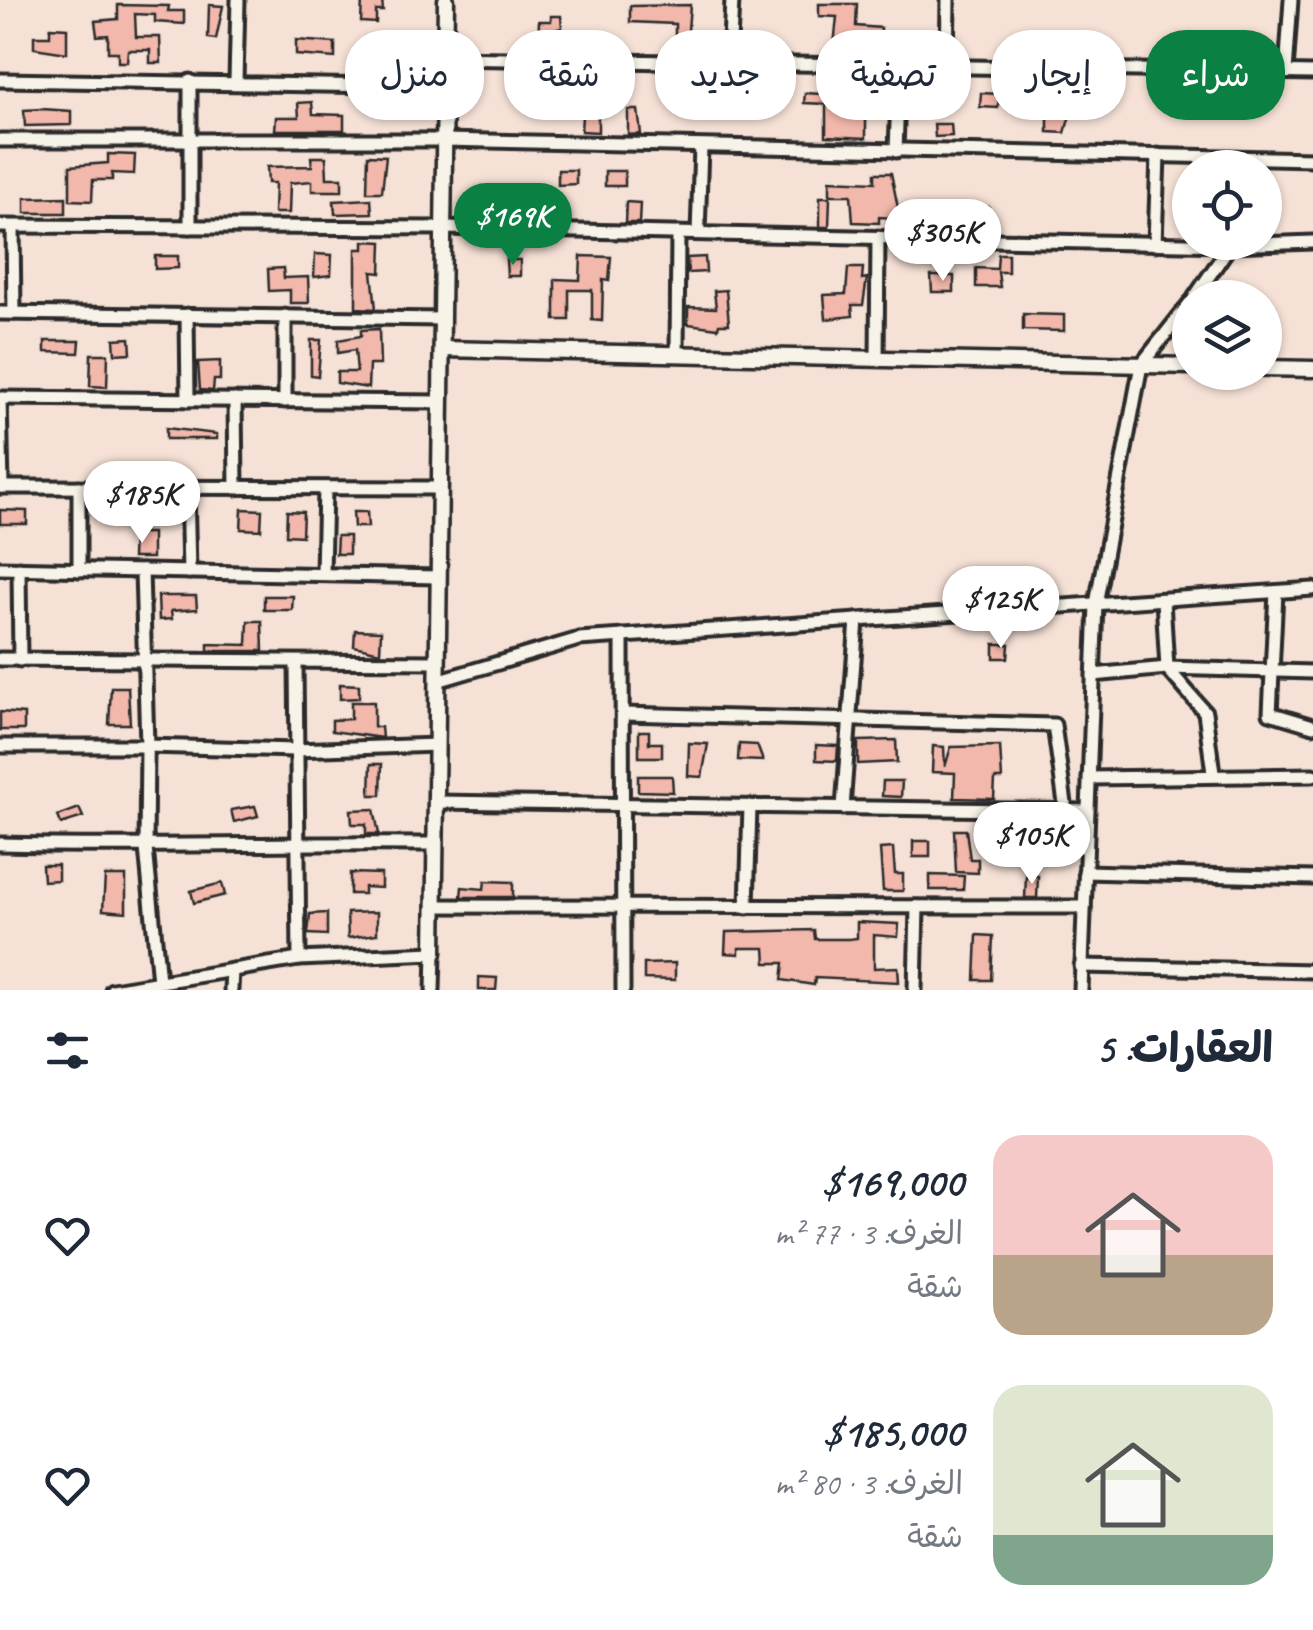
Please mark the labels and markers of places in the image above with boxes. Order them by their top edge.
pin: $169K [443,183,583,268]
pin: $305K [873,199,1013,284]
pin: $185K [72,461,212,546]
pin: $125K [931,566,1071,651]
pin: $105K [962,802,1102,887]

